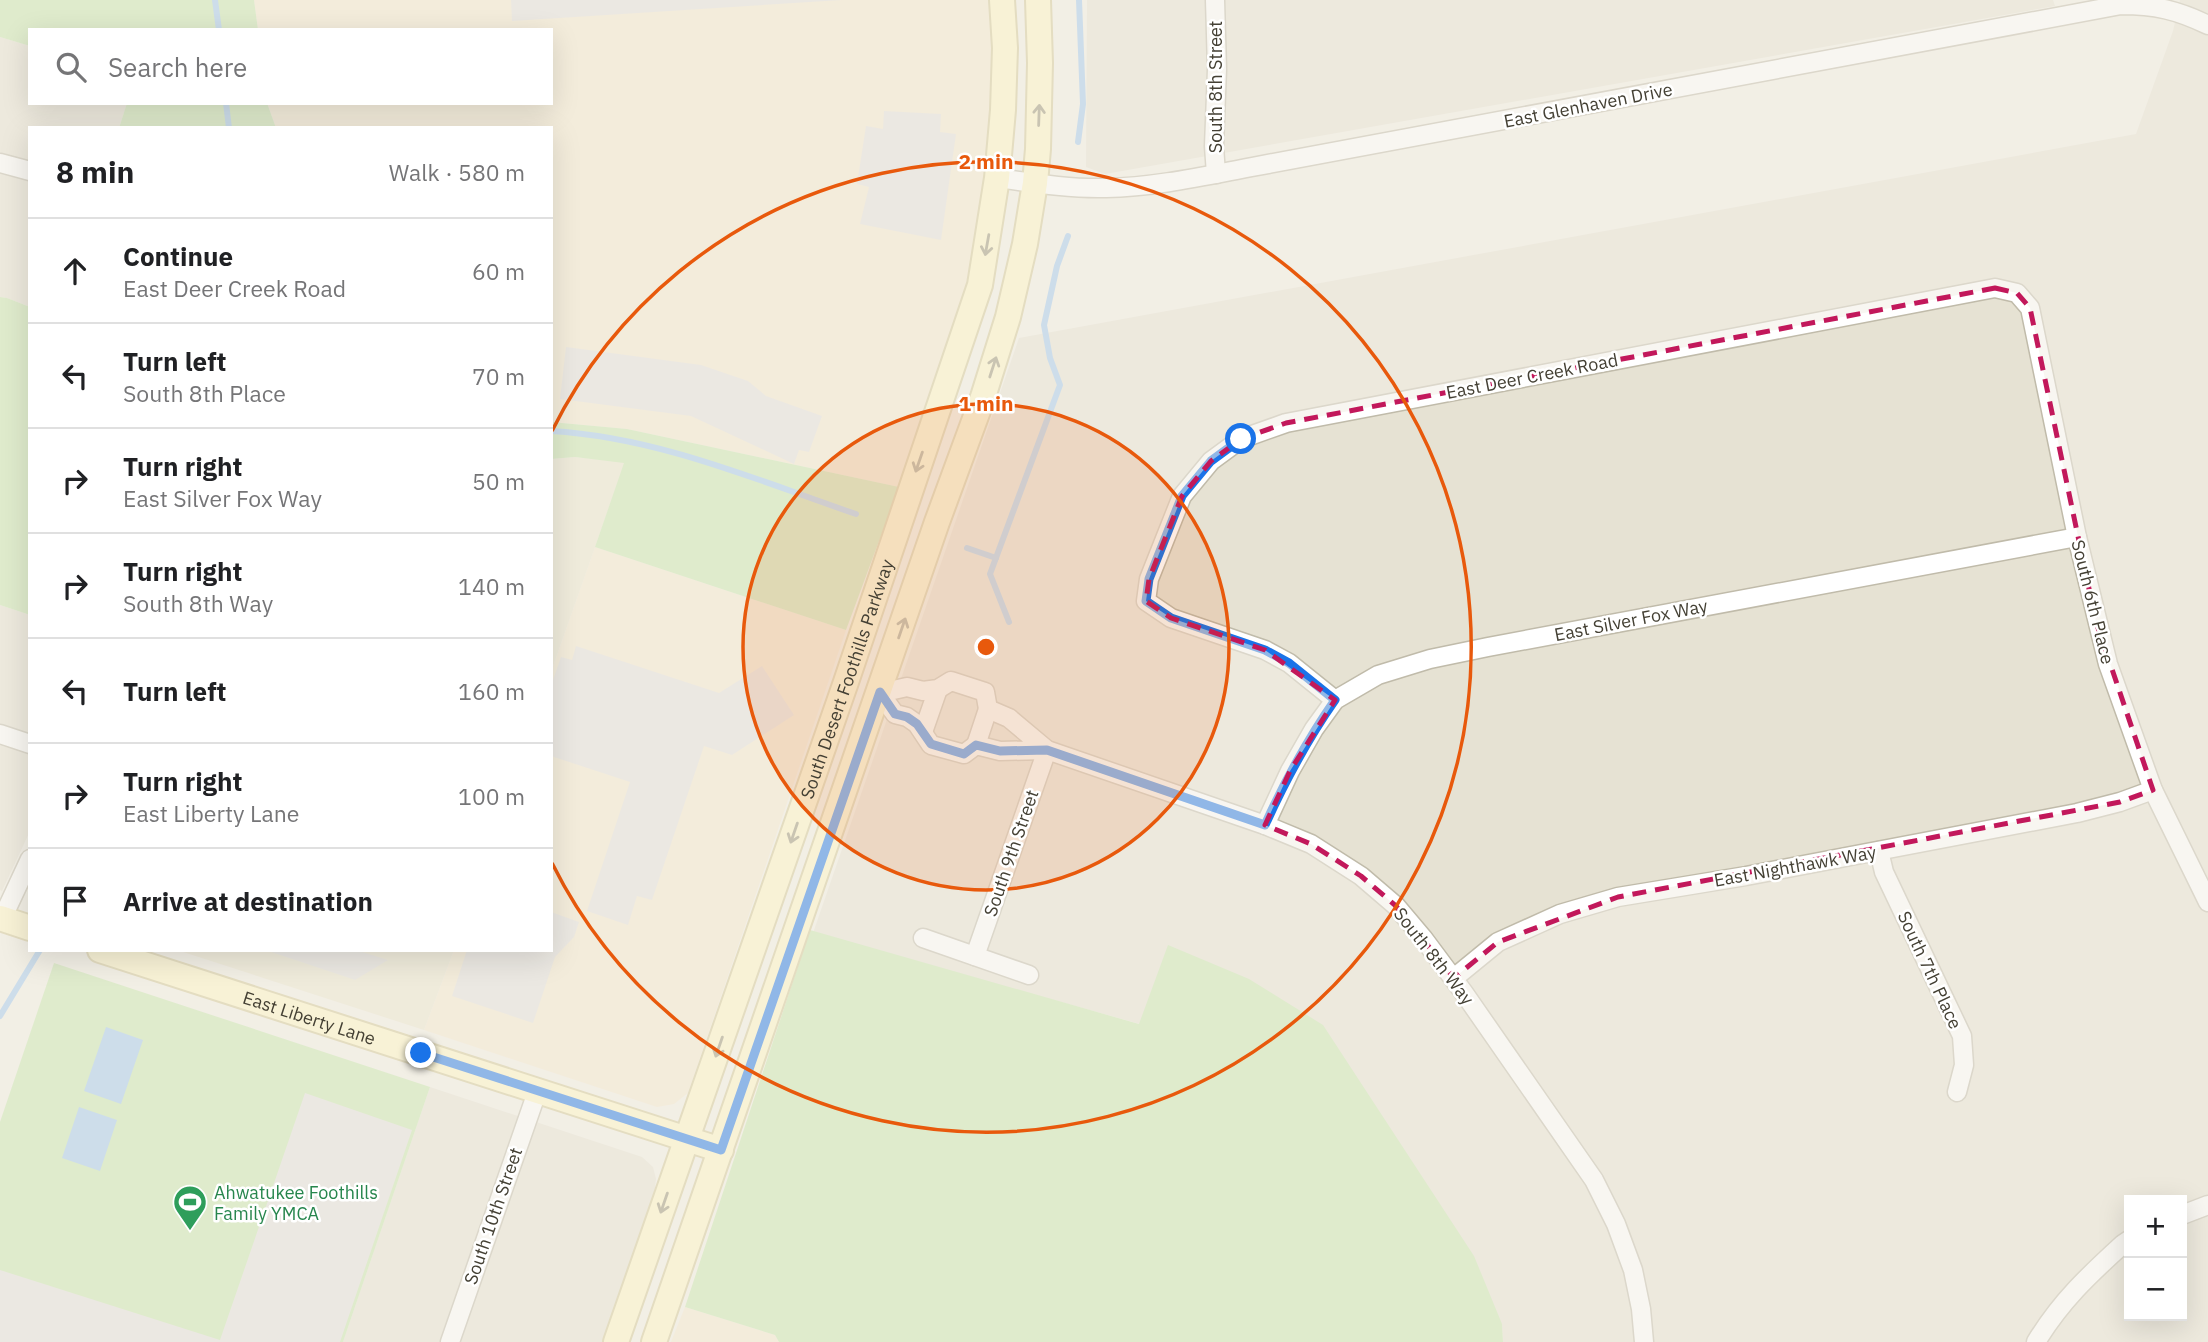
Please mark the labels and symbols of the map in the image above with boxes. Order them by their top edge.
street label: South 8th Street [1204,21,1227,153]
street label: East Glenhaven Drive [1502,77,1674,133]
one-way arrow [1033,104,1046,127]
text: 2 min [959,147,1013,175]
one-way arrow [979,233,993,256]
street label: East Deer Creek Road [1444,348,1620,404]
one-way arrow [987,356,1000,378]
text: 1 min [959,389,1013,417]
route start [1225,423,1256,454]
one-way arrow [912,451,924,473]
street label: South 6th Place [2066,537,2120,667]
street label: South Desert Foothills Parkway [795,556,898,802]
street label: East Silver Fox Way [1552,594,1710,646]
one-way arrow [897,617,909,639]
centre of rings [974,635,998,659]
street label: South 9th Street [979,787,1043,919]
one-way arrow [787,821,799,843]
street label: East Nighthawk Way [1712,840,1878,892]
street label: South 8th Way [1389,903,1479,1009]
street label: South 7th Place [1893,907,1967,1033]
street label: East Liberty Lane [240,985,379,1050]
one-way arrow [712,1036,724,1058]
route end [405,1037,436,1068]
street label: South 10th Street [459,1144,527,1288]
place label: Ahwatukee Foothills Family YMCA [214,1181,378,1225]
sports icon: Ahwatukee Foothills Family YMCA [171,1183,209,1232]
one-way arrow [657,1192,670,1214]

